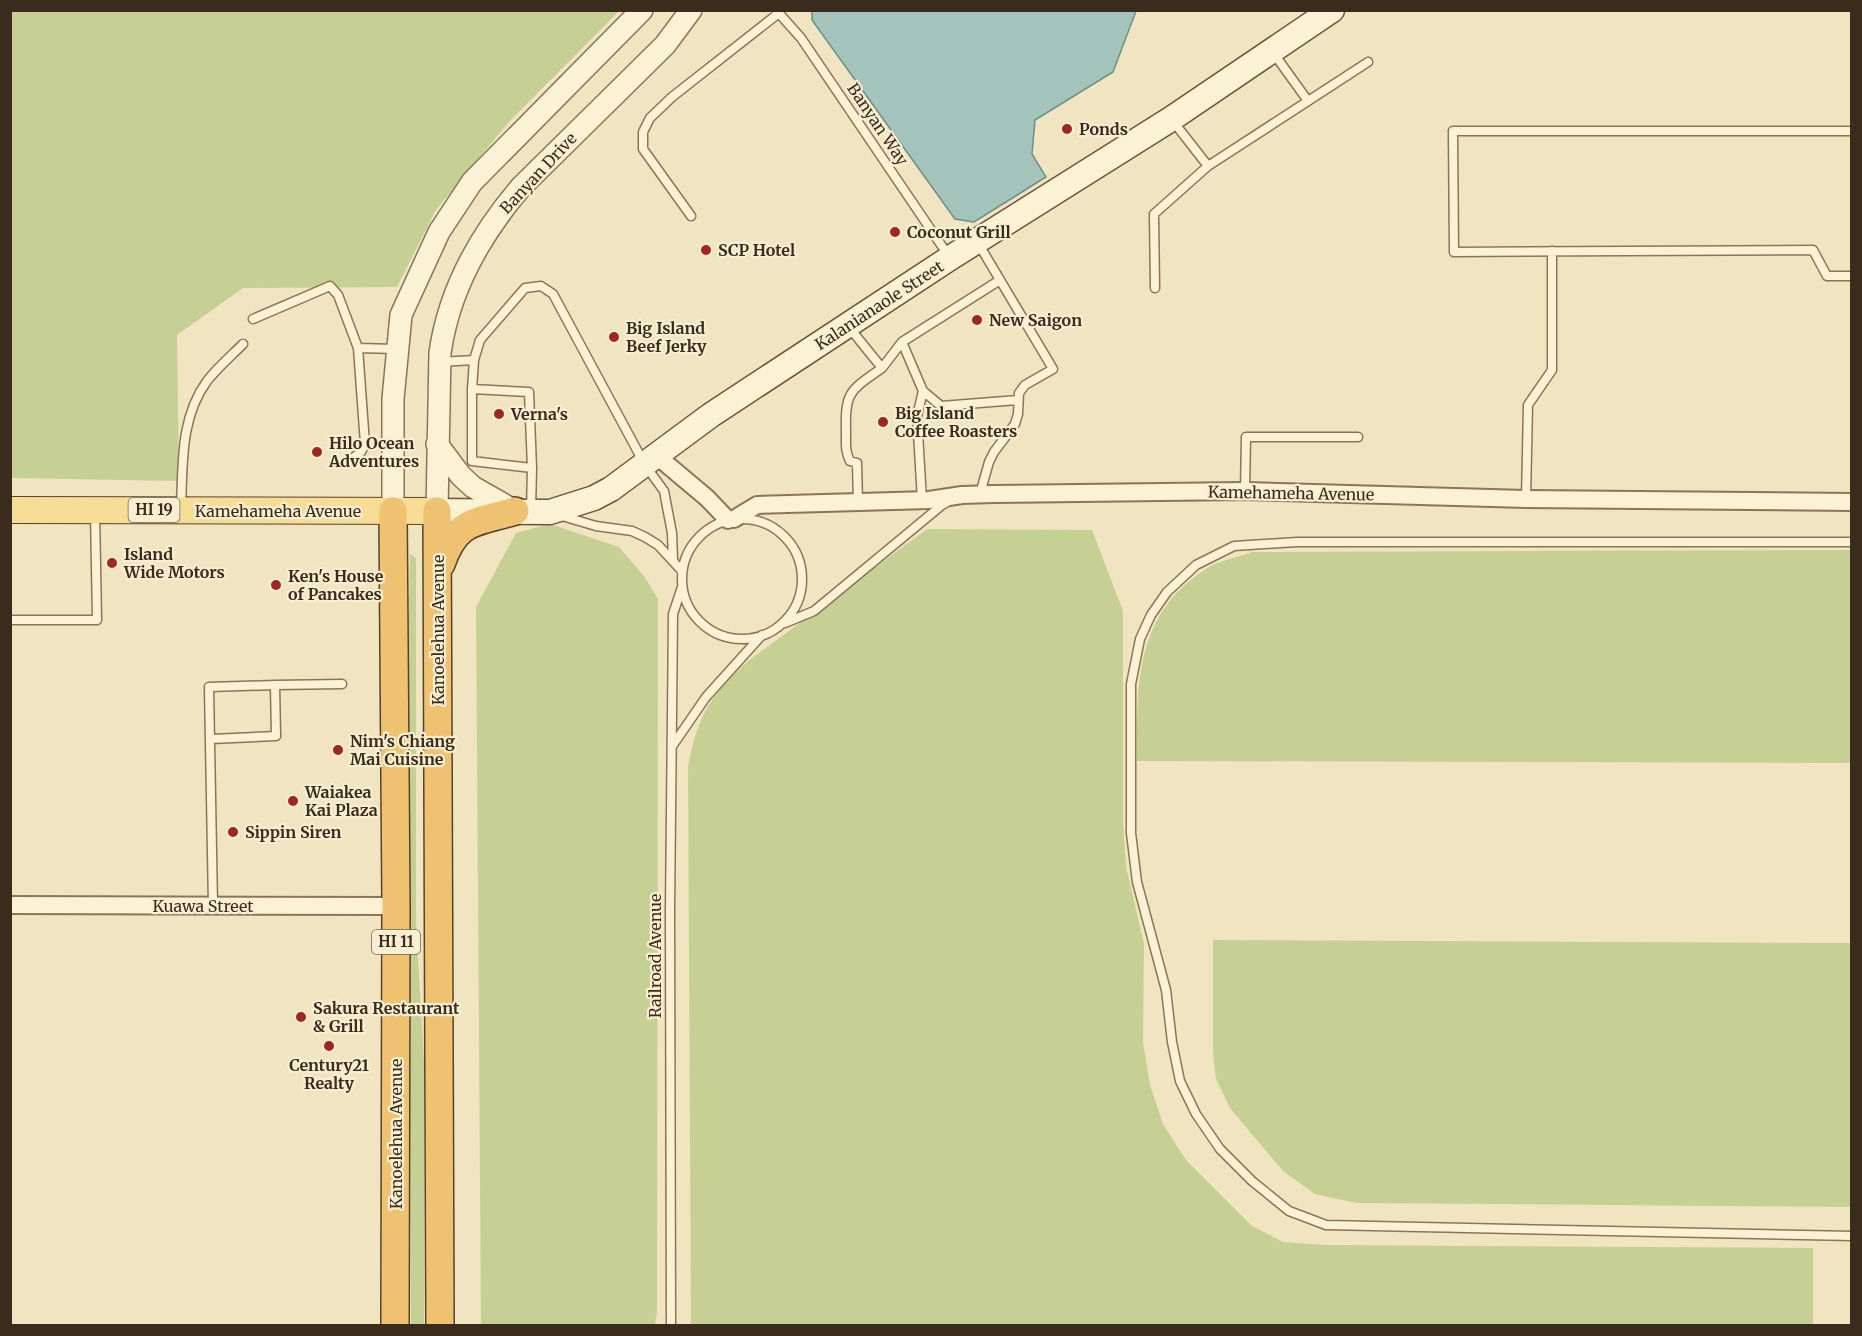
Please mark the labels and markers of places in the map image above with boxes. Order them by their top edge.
place label: Ponds [1079,119,1128,139]
marker: Ponds [1060,122,1074,136]
place label: Coconut Grill [907,222,1011,242]
marker: Coconut Grill [888,225,902,239]
place label: SCP Hotel [718,240,795,260]
marker: SCP Hotel [699,243,713,257]
place label: New Saigon [989,310,1082,330]
marker: New Saigon [970,313,984,327]
place label: Big Island Beef Jerky [626,318,707,356]
marker: Big Island Beef Jerky [607,330,621,344]
place label: Big Island Coffee Roasters [895,403,1017,441]
place label: Verna's [510,404,568,424]
marker: Verna's [492,407,506,421]
marker: Big Island Coffee Roasters [876,415,890,429]
place label: Hilo Ocean Adventures [328,433,419,471]
marker: Hilo Ocean Adventures [310,445,324,459]
place label: Island Wide Motors [123,544,225,582]
marker: Island Wide Motors [105,556,119,570]
place label: Ken's House of Pancakes [288,566,384,604]
marker: Ken's House of Pancakes [269,578,283,592]
place label: Nim's Chiang Mai Cuisine [350,731,455,769]
marker: Nim's Chiang Mai Cuisine [331,743,345,757]
place label: Waiakea Kai Plaza [304,782,378,820]
marker: Waiakea Kai Plaza [286,794,300,808]
place label: Sippin Siren [245,822,342,842]
marker: Sippin Siren [226,825,240,839]
place label: Sakura Restaurant & Grill [313,998,460,1036]
marker: Sakura Restaurant & Grill [294,1010,308,1024]
marker: Century21 Realty [322,1039,336,1053]
place label: Century21 Realty [289,1055,369,1093]

